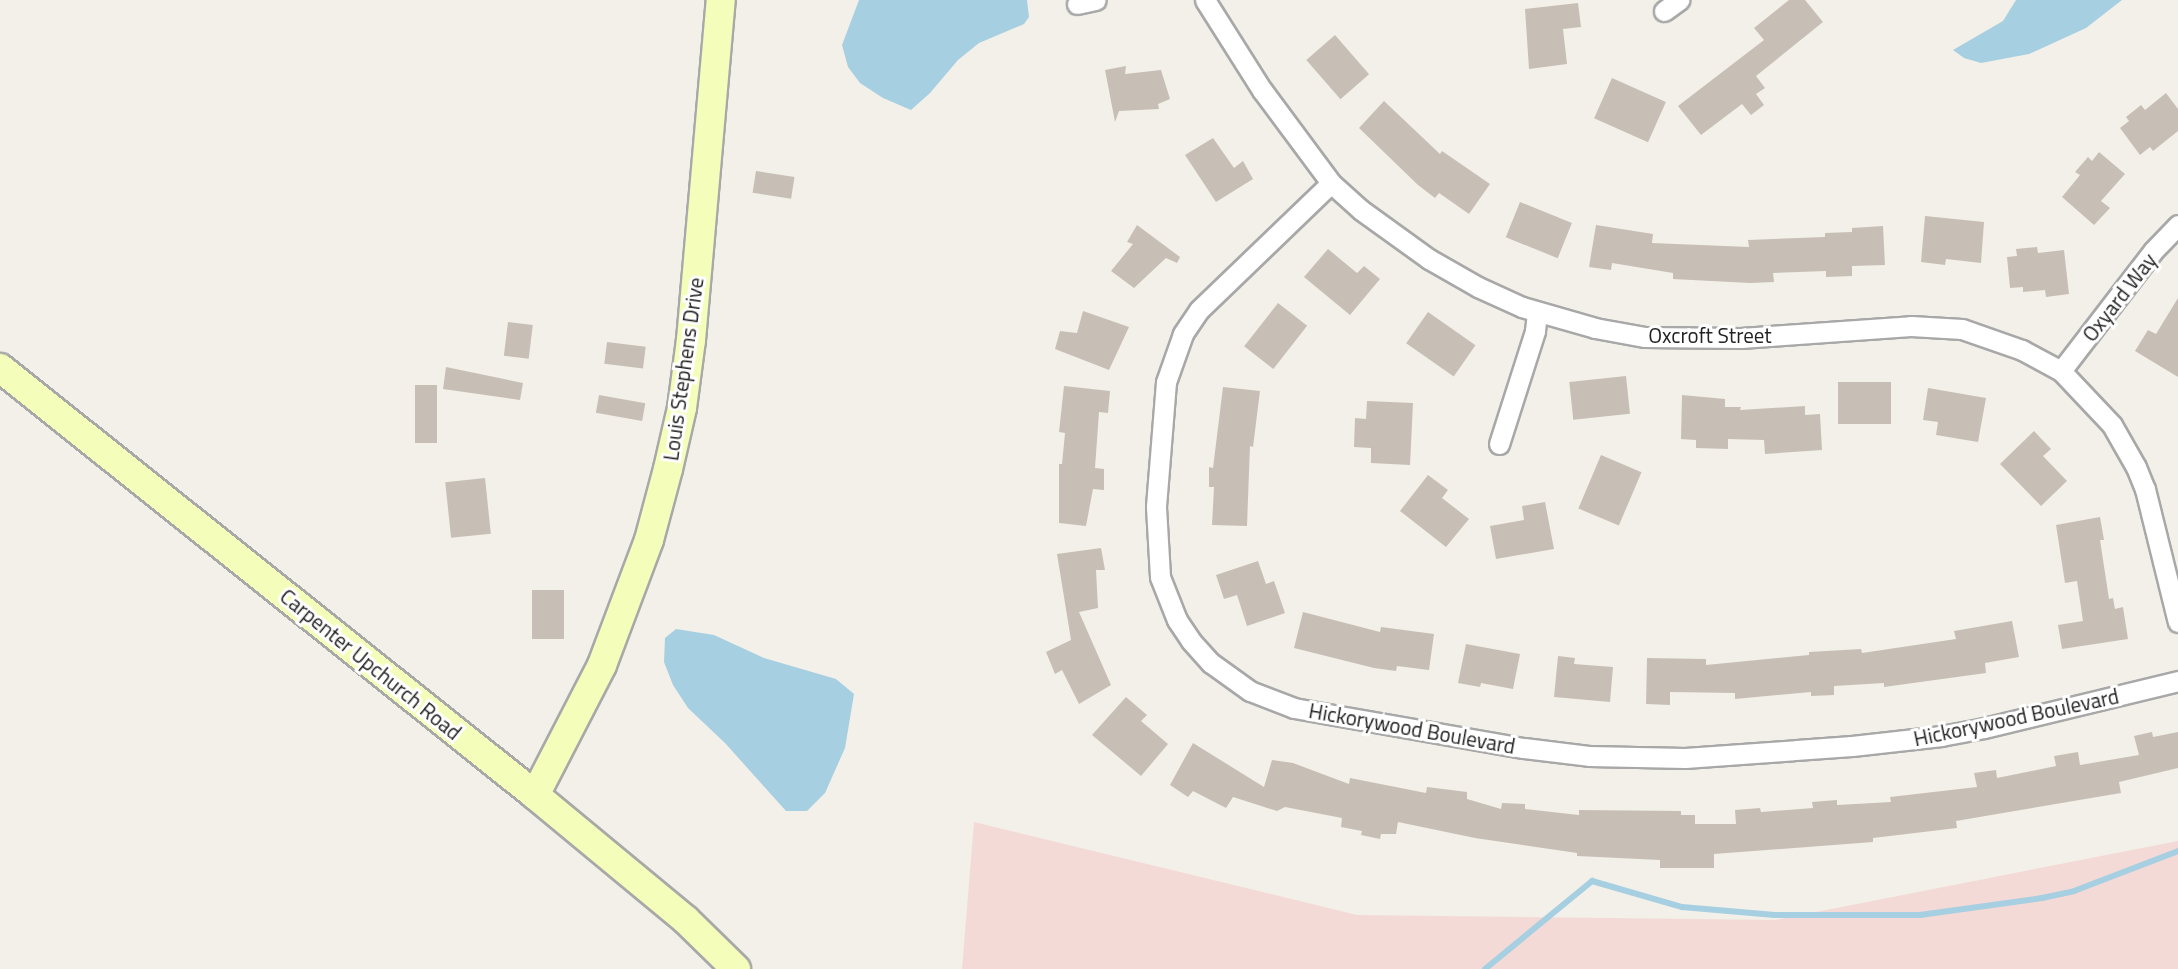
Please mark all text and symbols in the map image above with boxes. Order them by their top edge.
street label: Oxyard Way [2077,248,2161,346]
street label: Louis Stephens Drive [658,276,708,462]
street label: Oxcroft Street [1648,322,1772,348]
street label: Carpenter Upchurch Road [275,583,467,745]
street label: Hickorywood Boulevard [1911,683,2121,751]
street label: Hickorywood Boulevard [1307,697,1517,759]

